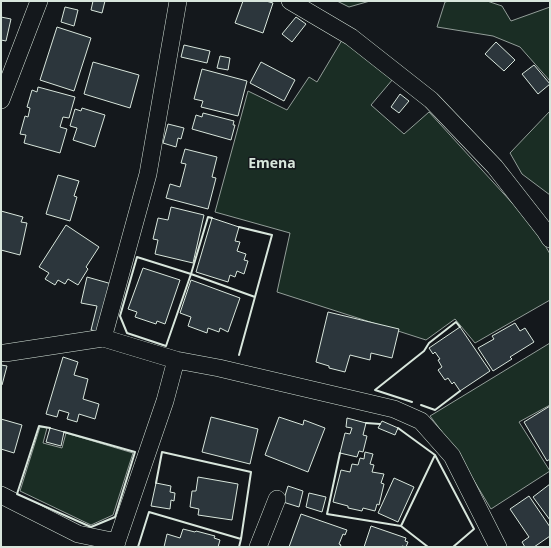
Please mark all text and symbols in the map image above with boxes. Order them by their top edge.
district label: Emena [248,153,296,172]

